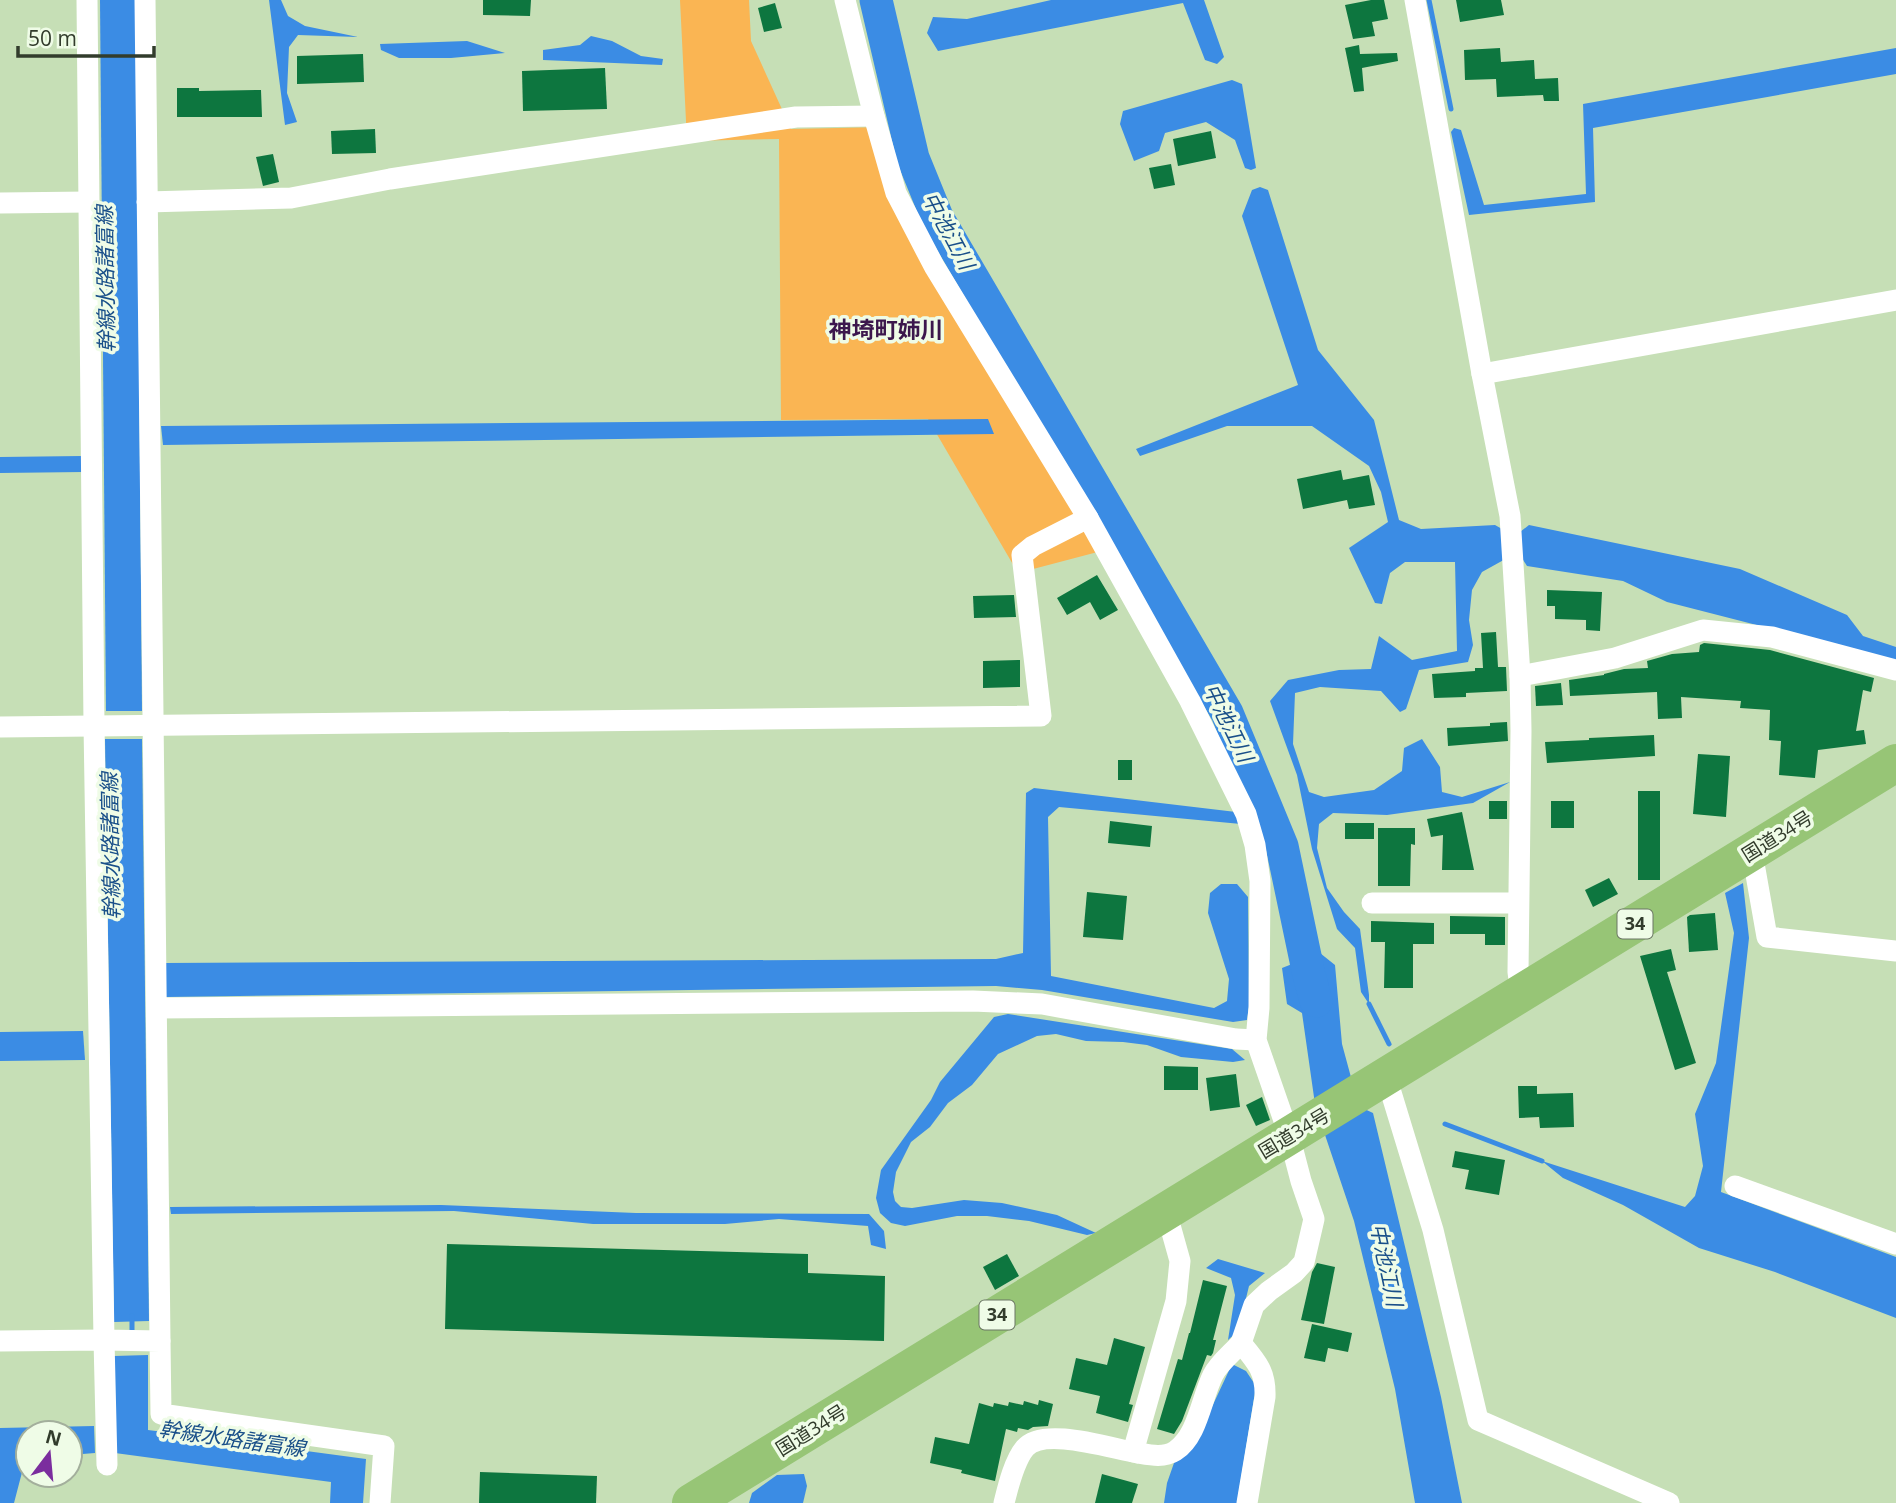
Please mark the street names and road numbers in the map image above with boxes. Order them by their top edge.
street label: 国道34号 [1737,804,1817,868]
road number: 34 [1618,909,1652,939]
street label: 国道34号 [1254,1102,1334,1164]
road number: 34 [979,1300,1014,1330]
street label: 国道34号 [771,1398,851,1462]

